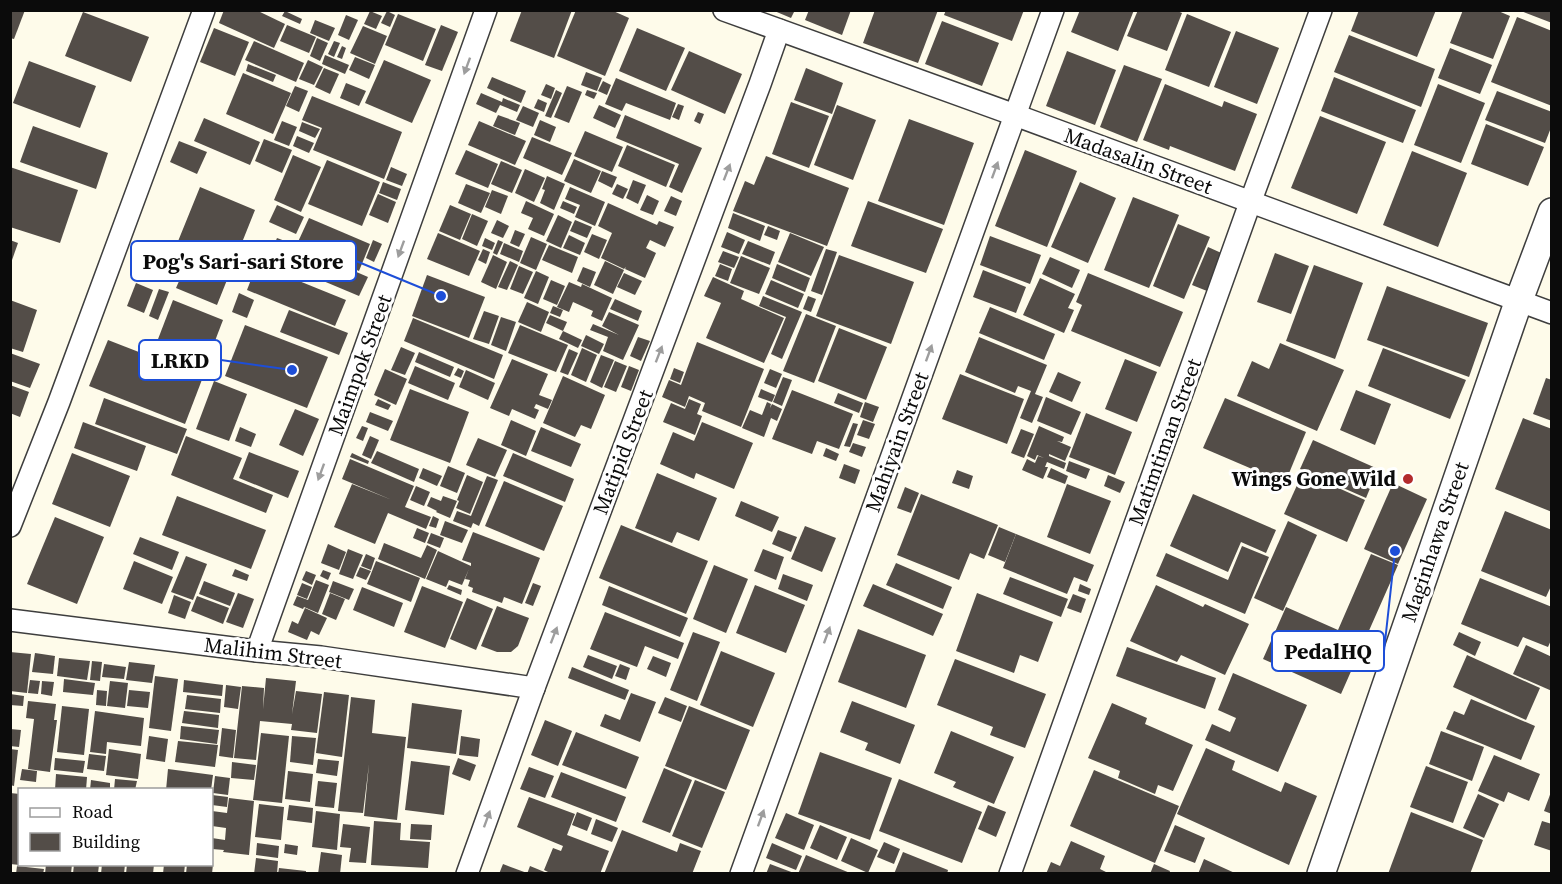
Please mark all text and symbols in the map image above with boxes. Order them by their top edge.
one-way arrow [461,57,471,75]
street label: Madasalin Street [1060,120,1217,201]
one-way arrow [991,160,1001,178]
one-way arrow [723,163,733,181]
one-way arrow [396,240,406,258]
callout: Pog's Sari-sari Store [131,241,356,281]
text: Pog's Sari-sari Store [142,246,344,276]
street label: Maimpok Street [321,290,399,439]
callout: LRKD [139,340,221,380]
one-way arrow [925,344,935,362]
text: LRKD [151,345,209,375]
one-way arrow [654,345,664,363]
street label: Matimtiman Street [1121,354,1208,529]
street label: Mahiyain Street [858,368,935,516]
street label: Matipid Street [585,385,660,518]
street label: Maginhawa Street [1394,458,1476,626]
one-way arrow [316,463,326,481]
place label: Wings Gone Wild [1231,464,1397,493]
marker: Wings Gone Wild [1401,472,1415,486]
one-way arrow [549,626,559,644]
one-way arrow [823,626,833,644]
street label: Malihim Street [202,630,344,675]
callout: PedalHQ [1272,631,1384,671]
text: PedalHQ [1284,636,1372,666]
legend [18,788,213,866]
text: Road [72,799,113,824]
one-way arrow [482,809,492,827]
one-way arrow [756,809,766,827]
text: Building [72,829,140,854]

